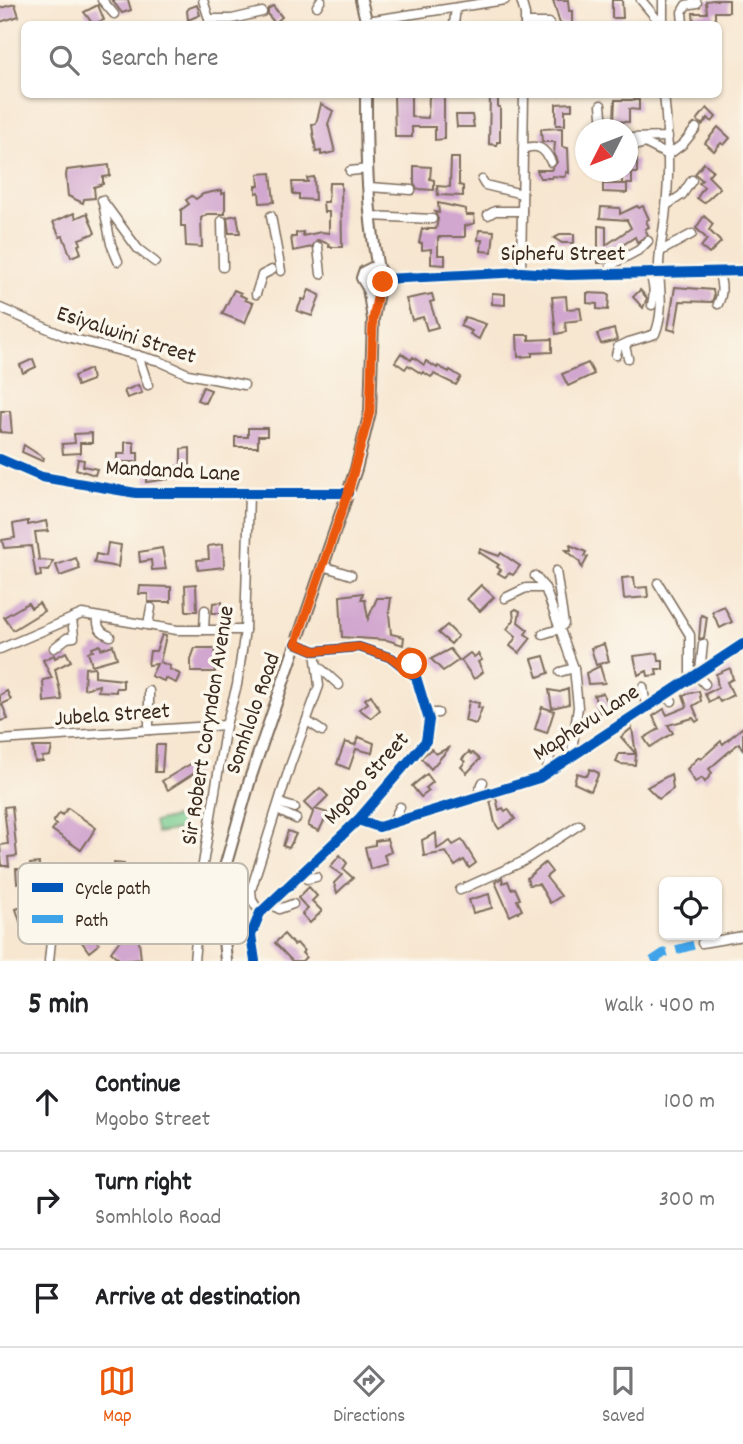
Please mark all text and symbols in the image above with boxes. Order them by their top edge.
search box [21,21,722,98]
icon: search [45,41,83,79]
text: Search here [101,41,219,78]
north arrow [575,119,638,182]
street label: Siphefu Street [501,239,625,272]
route end [367,266,398,297]
street label: Esiyalwini Street [52,298,200,374]
street label: Mandanda Lane [105,452,241,493]
street label: Sir Robert Coryndon Avenue [174,604,245,848]
route start [396,648,427,679]
street label: Somhlolo Road [218,649,290,779]
street label: Maphevu Lane [527,677,647,771]
street label: Jubela Street [53,696,171,737]
street label: Mgobo Street [317,726,418,833]
legend [18,863,248,944]
text: Cycle path [75,877,150,904]
map controls [659,877,722,940]
button: locate [659,877,722,940]
text: Path [75,909,108,936]
text: 5 min [28,985,89,1028]
text: Walk · 400 m [605,990,715,1023]
text: Continue [95,1067,180,1104]
icon: ahead [28,1083,66,1121]
text: 100 m [664,1086,715,1119]
text: Mgobo Street [95,1104,210,1137]
text: Turn right [95,1165,192,1202]
icon: right [28,1181,66,1219]
text: 300 m [659,1184,715,1217]
text: Somhlolo Road [95,1202,221,1235]
icon: arrive [28,1279,66,1317]
text: Arrive at destination [95,1280,300,1317]
tab: Map [98,1362,136,1431]
tab: Directions [333,1362,405,1431]
tab: Saved [602,1362,645,1431]

